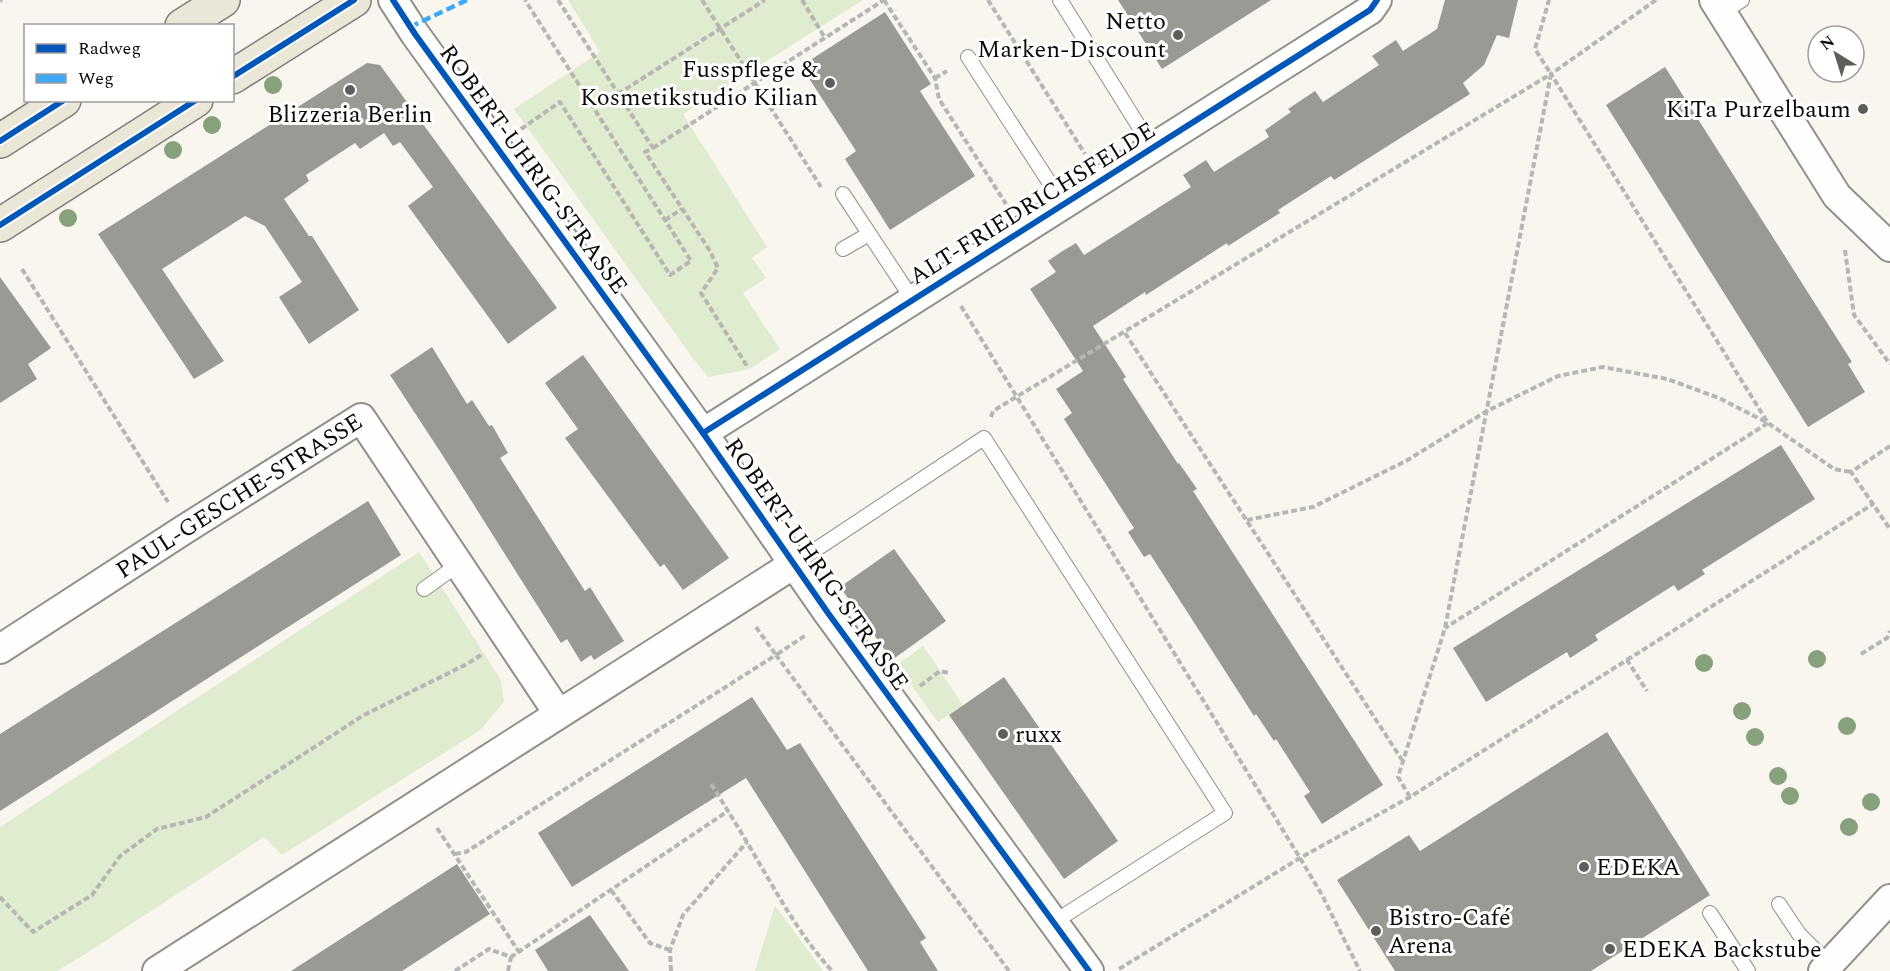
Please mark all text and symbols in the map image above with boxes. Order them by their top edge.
place label: Netto Marken-Discount [977,4,1166,68]
legend [24,24,234,102]
north arrow [1806,24,1866,84]
marker: Netto Marken-Discount [1171,28,1185,42]
text: N [1815,29,1840,56]
text: Radweg [78,35,141,62]
street label: ROBERT-UHRIG-STRASSE [430,37,636,302]
place label: Fusspflege & Kosmetikstudio Kilian [580,52,818,116]
text: Weg [78,65,114,92]
marker: Fusspflege & Kosmetikstudio Kilian [823,76,837,90]
marker: Blizzeria Berlin [343,83,357,97]
place label: KiTa Purzelbaum [1666,92,1851,128]
place label: Blizzeria Berlin [267,97,433,133]
marker: KiTa Purzelbaum [1856,102,1870,116]
street label: ALT-FRIEDRICHSFELDE [902,113,1163,295]
street label: PAUL-GESCHE-STRASSE [109,404,370,588]
street label: ROBERT-UHRIG-STRASSE [715,431,917,698]
place label: ruxx [1015,717,1062,753]
marker: ruxx [996,727,1010,741]
place label: EDEKA [1596,850,1680,886]
marker: EDEKA [1577,860,1591,874]
place label: Bistro-Café Arena [1388,900,1511,964]
marker: Bistro-Café Arena [1369,924,1383,938]
place label: EDEKA Backstube [1622,932,1822,968]
marker: EDEKA Backstube [1603,942,1617,956]

